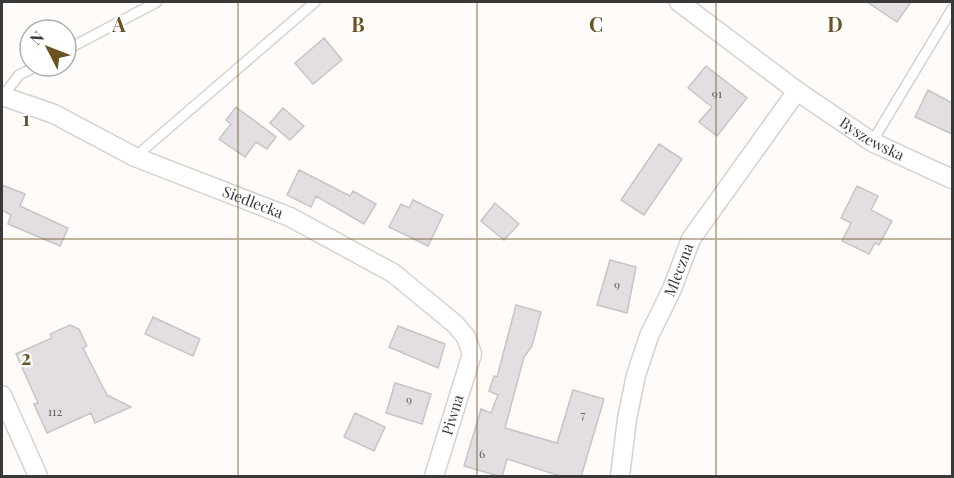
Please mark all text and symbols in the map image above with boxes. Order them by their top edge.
text: A [111,10,126,37]
text: B [351,10,365,37]
text: C [589,10,603,37]
text: D [827,10,843,37]
north arrow [18,18,78,78]
text: N [25,26,48,49]
house number: 91 [712,85,723,101]
text: 1 [22,104,30,131]
street label: Byszewska [836,112,908,165]
street label: Siedlecka [220,181,287,223]
street label: Mleczna [659,240,698,300]
house number: 9 [614,276,620,292]
text: 2 [21,343,31,370]
house number: 9 [406,391,412,407]
street label: Piwna [436,392,468,437]
house number: 112 [48,403,63,419]
house number: 7 [581,406,586,422]
house number: 6 [479,445,485,461]

